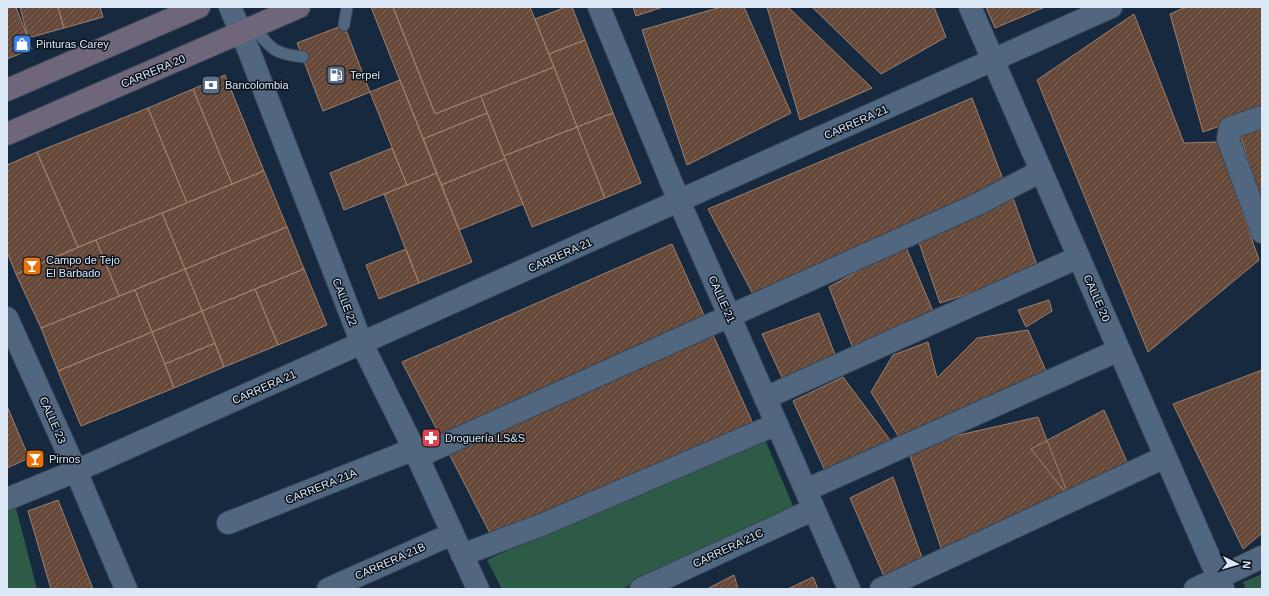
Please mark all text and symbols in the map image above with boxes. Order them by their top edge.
shop icon: Pinturas Carey [11,33,33,55]
place label: Pinturas Carey [36,38,109,50]
street label: CARRERA 20 [119,52,187,90]
fuel station icon: Terpel [325,64,347,86]
place label: Terpel [350,69,380,81]
bank icon: Bancolombia [200,74,222,96]
place label: Bancolombia [225,79,289,91]
street label: CARRERA 21 [822,103,890,141]
street label: CARRERA 21 [526,236,594,274]
place label: Campo de Tejo El Barbado [46,254,120,279]
bar icon: Campo de Tejo El Barbado [21,255,43,277]
street label: CALLE 20 [1081,273,1113,323]
street label: CALLE 21 [706,274,738,324]
street label: CALLE 22 [330,276,360,328]
street label: CARRERA 21 [230,368,298,406]
street label: CALLE 23 [37,395,69,445]
pharmacy icon: Droguería LS&S [420,427,442,449]
place label: Droguería LS&S [445,432,525,444]
bar icon: Pirnos [24,448,46,470]
place label: Pirnos [49,453,81,465]
street label: CARRERA 21A [284,466,359,506]
street label: CARRERA 21C [691,526,765,570]
street label: CARRERA 21B [353,540,427,582]
north arrow [1217,544,1257,584]
text: N [1241,560,1253,569]

